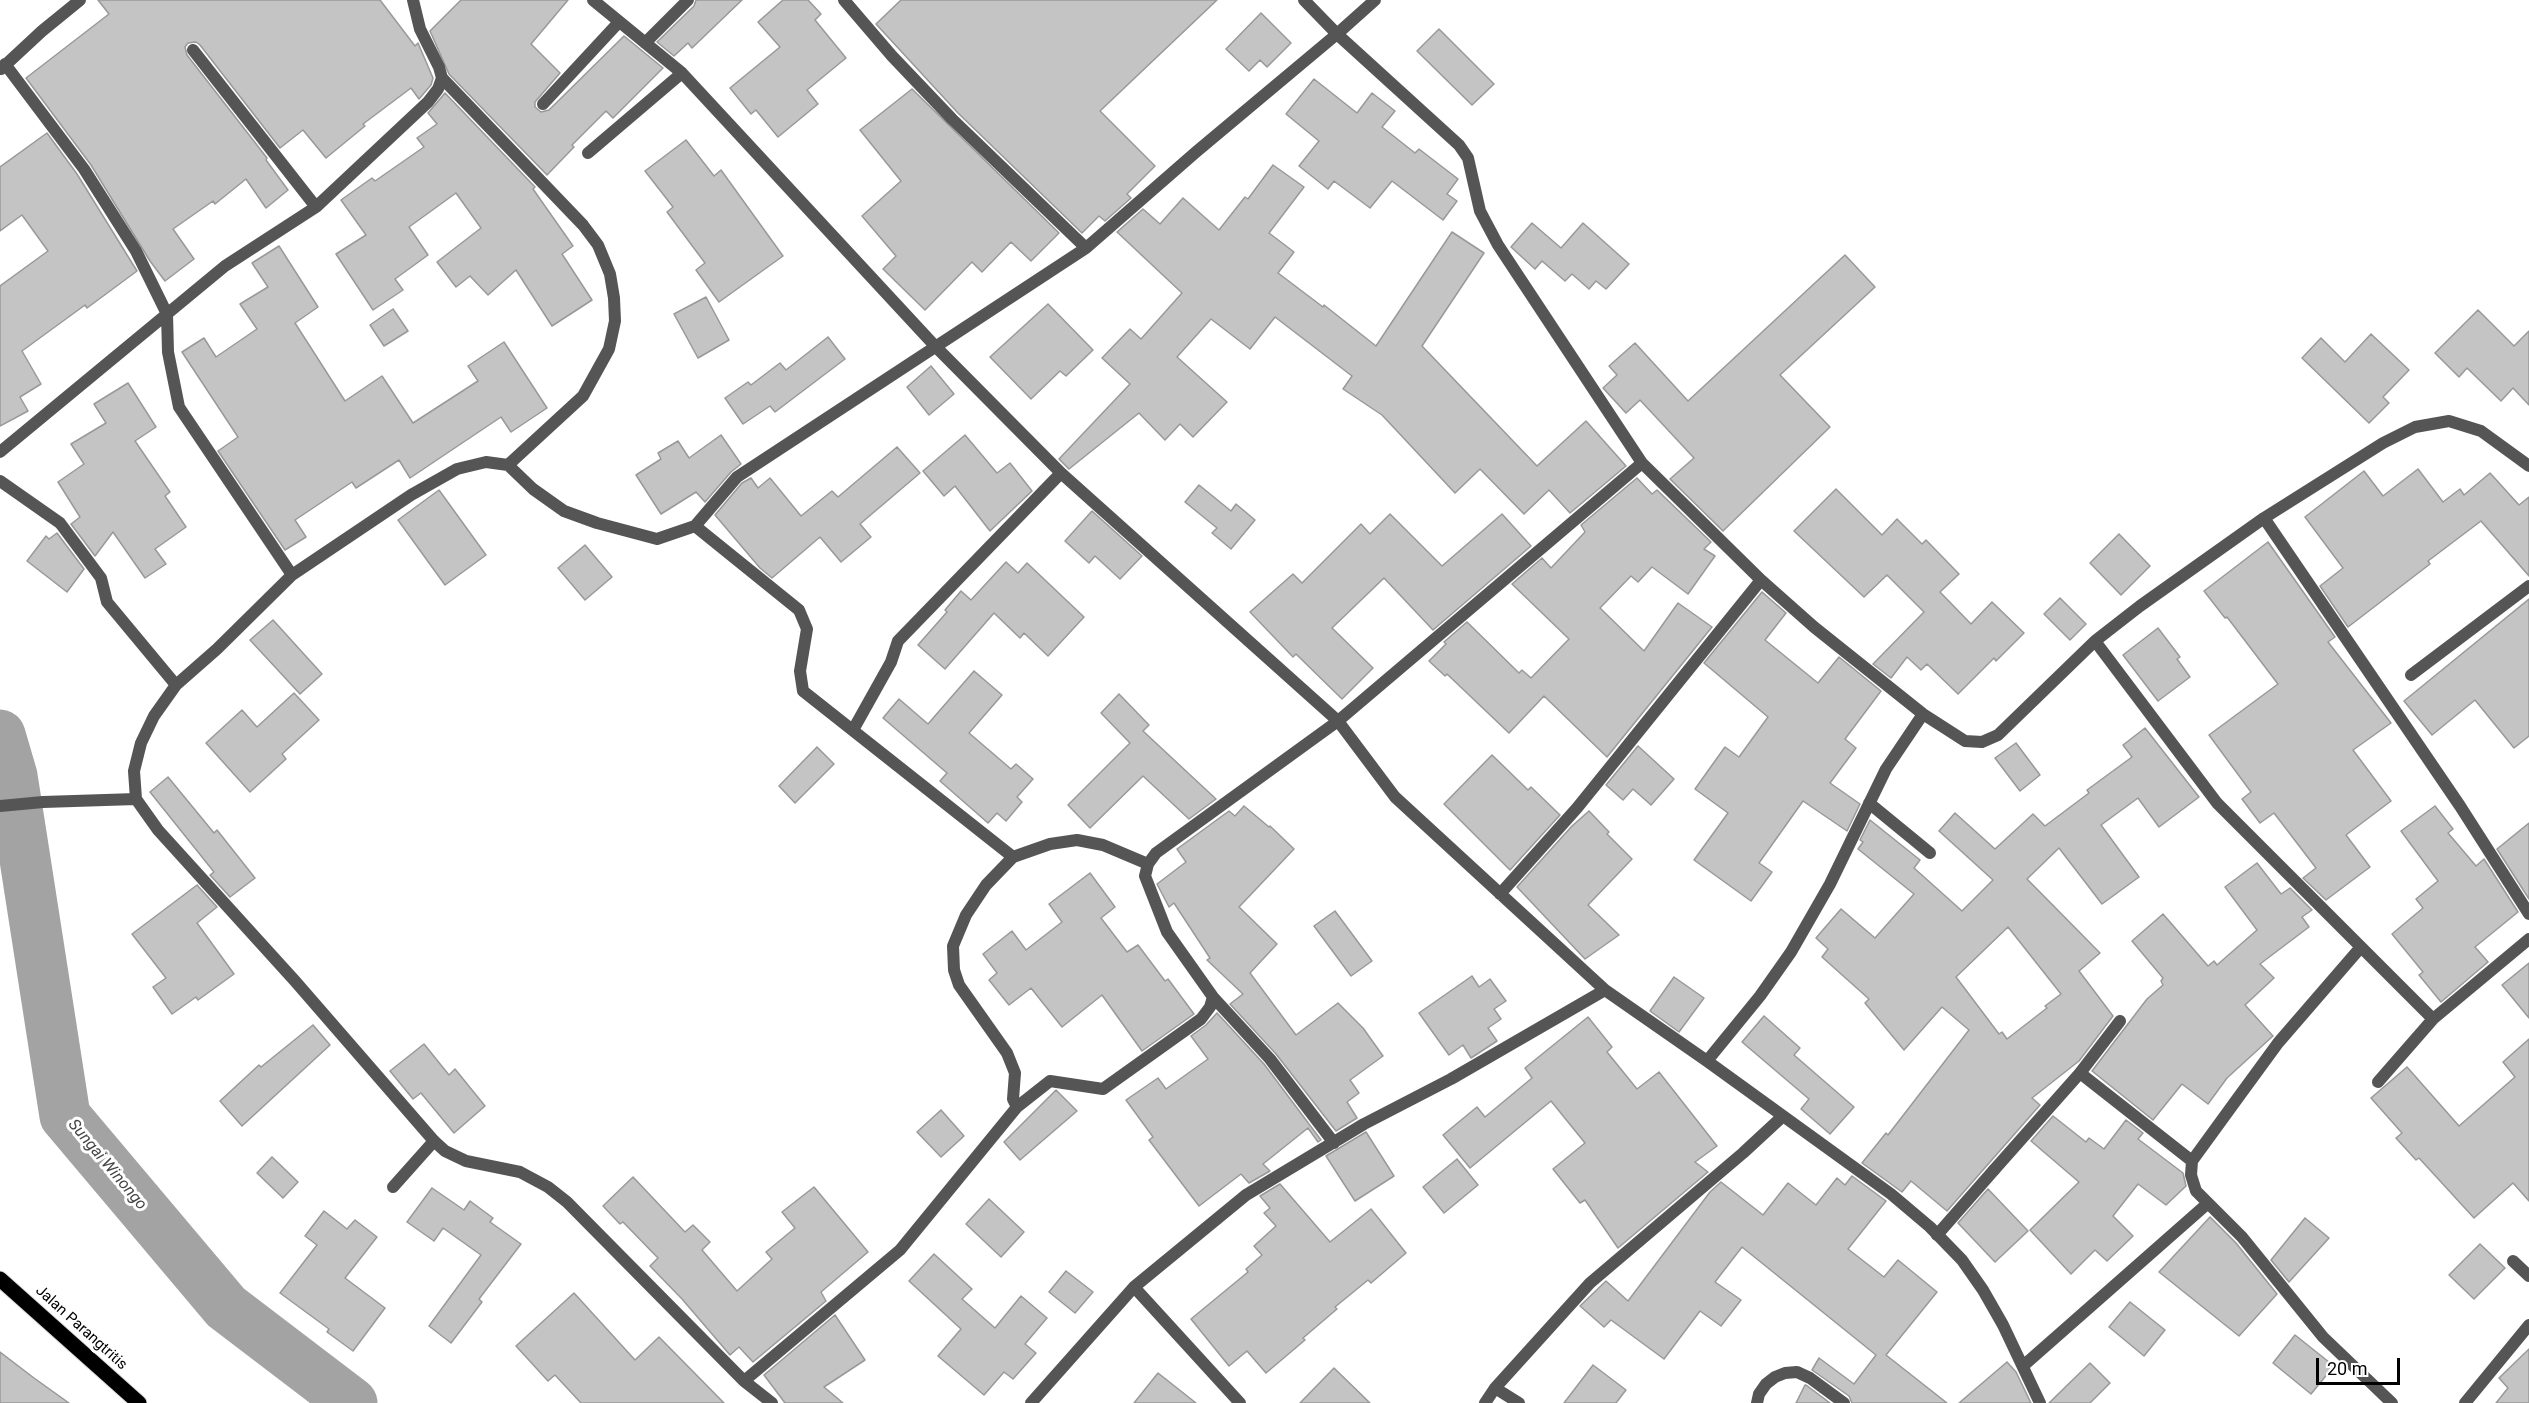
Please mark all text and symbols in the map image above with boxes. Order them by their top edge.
water label: Sungai Winongo [64,1116,150,1214]
street label: Jalan Parangtritis [31,1282,131,1374]
scale bar [2319,1346,2403,1384]
text: 20 m [2327,1358,2367,1379]

